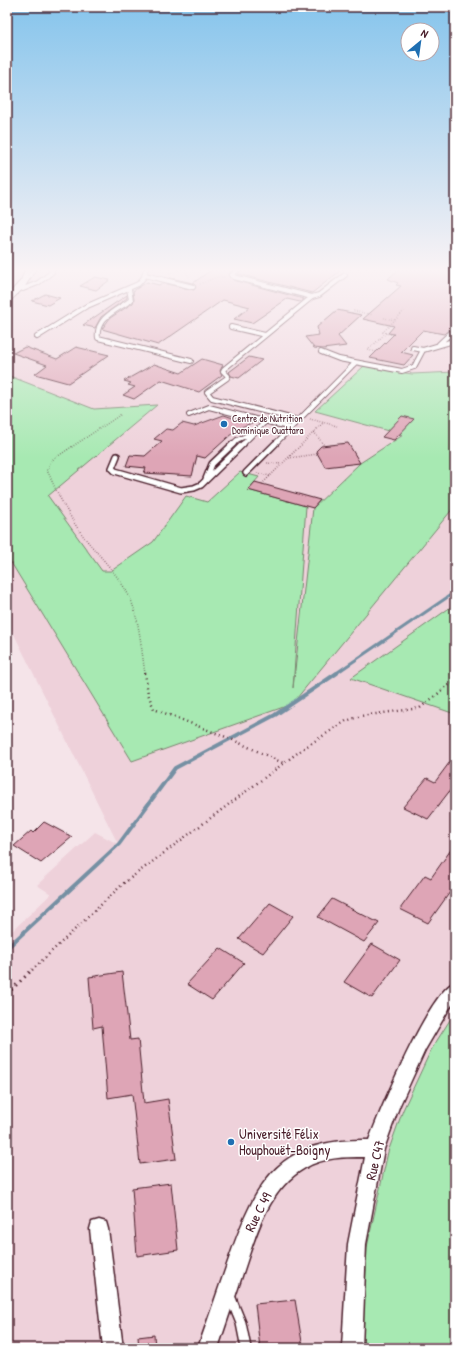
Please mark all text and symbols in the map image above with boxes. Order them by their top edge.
north arrow [400,22,440,62]
text: N [419,26,431,41]
place label: Centre de Nutrition Dominique Ouattara [232,412,304,437]
marker: Centre de Nutrition Dominique Ouattara [219,419,229,429]
place label: Université Félix Houphouët-Boigny [239,1124,330,1160]
marker: Université Félix Houphouët-Boigny [226,1137,236,1147]
street label: Rue C47 [360,1138,389,1182]
street label: Rue C 49 [240,1189,276,1235]

